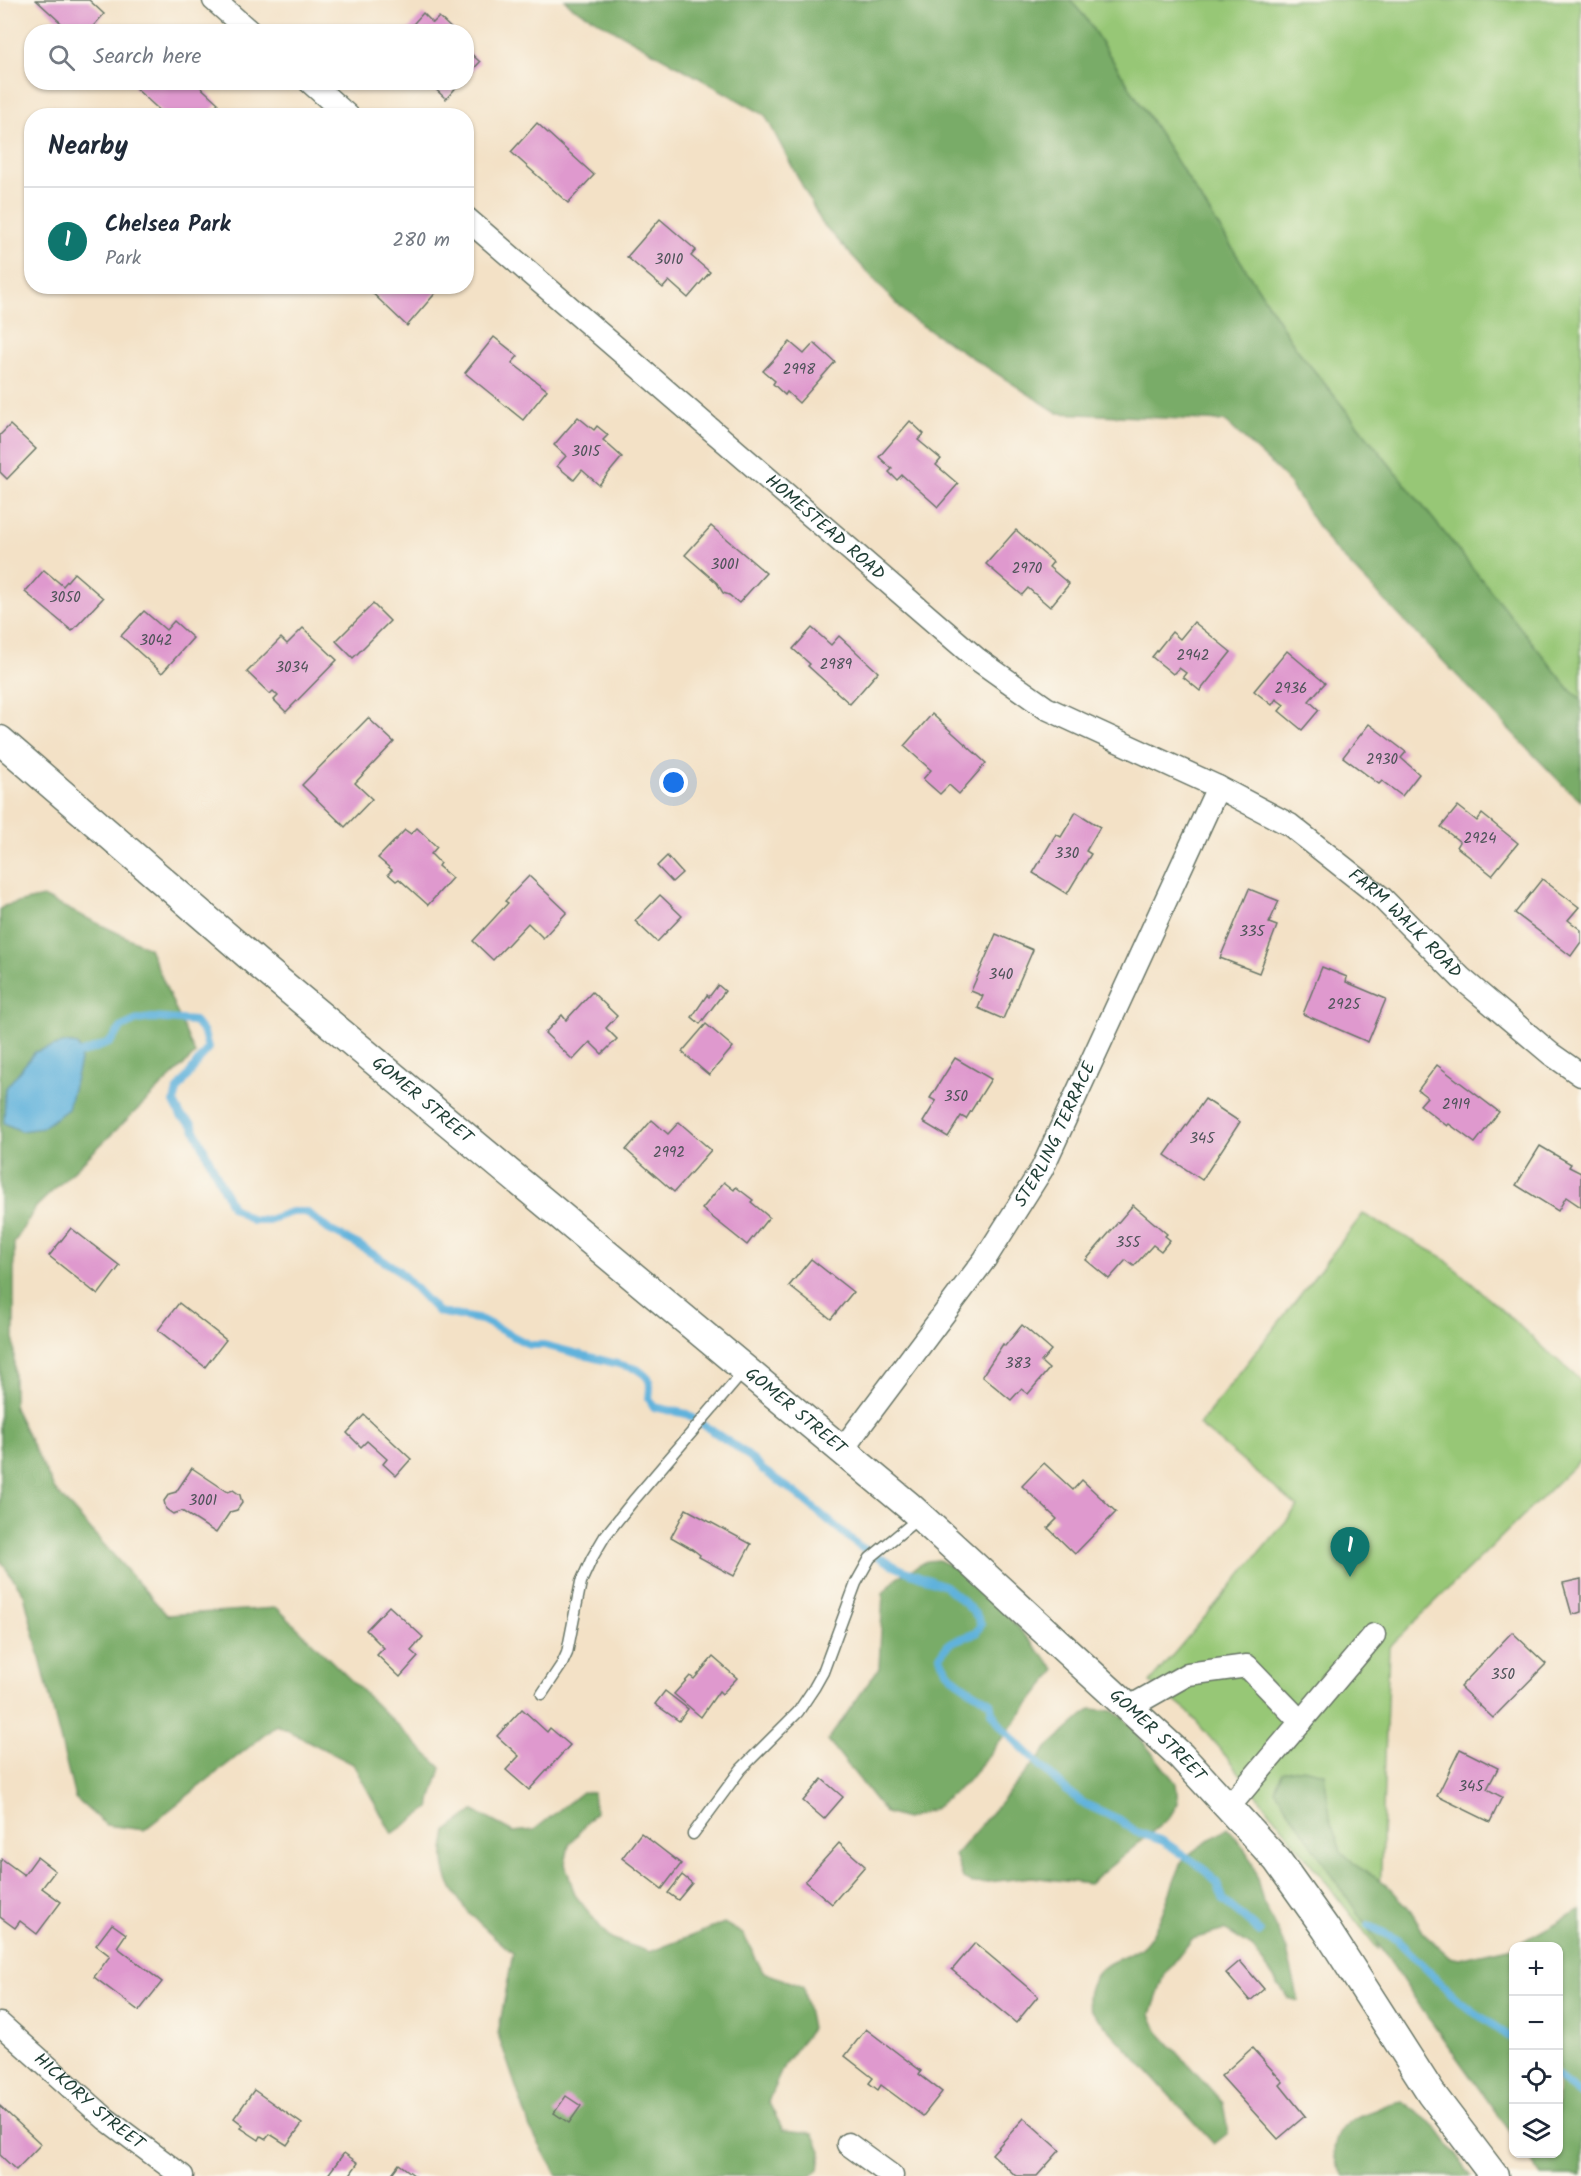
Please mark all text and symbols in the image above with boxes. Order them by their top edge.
search box [24,24,474,90]
text: Search here [93,40,201,75]
icon: search [45,41,78,74]
text: Nearby [48,126,128,168]
text: Chelsea Park [105,208,230,243]
text: 1 [64,225,71,257]
text: 280 m [392,225,450,257]
text: Park [105,243,141,275]
house number: 3010 [655,248,684,272]
house number: 2998 [783,358,816,382]
house number: 3015 [572,440,601,464]
street label: HOMESTEAD ROAD [758,467,892,588]
house number: 3001 [711,553,739,577]
house number: 2970 [1012,557,1043,581]
house number: 3050 [49,586,81,610]
house number: 3042 [139,629,173,653]
house number: 2942 [1176,644,1210,668]
house number: 2989 [820,653,853,677]
house number: 3034 [276,656,308,680]
house number: 2936 [1275,677,1307,701]
house number: 2930 [1366,748,1399,772]
your location [659,768,688,797]
house number: 2924 [1463,827,1497,851]
house number: 330 [1055,842,1080,866]
street label: FARM WALK ROAD [1341,862,1469,986]
house number: 335 [1239,920,1266,944]
house number: 340 [989,963,1014,987]
house number: 2925 [1328,993,1361,1017]
street label: GOMER STREET [365,1049,480,1152]
street label: STERLING TERRACE [1007,1057,1104,1213]
house number: 350 [944,1085,969,1109]
house number: 2919 [1442,1093,1471,1117]
house number: 345 [1190,1127,1215,1151]
house number: 2992 [653,1141,685,1165]
house number: 355 [1116,1231,1141,1255]
house number: 383 [1005,1352,1032,1376]
street label: GOMER STREET [738,1360,854,1463]
house number: 3001 [189,1489,217,1513]
pin: 1 [1330,1528,1370,1577]
house number: 350 [1491,1663,1516,1687]
street label: GOMER STREET [1102,1682,1214,1790]
house number: 345 [1459,1775,1484,1799]
map controls [1509,1942,1563,2158]
button: + [1509,1942,1563,1996]
button: − [1509,1996,1563,2050]
street label: HICKORY STREET [27,2046,152,2158]
button: locate [1509,2050,1563,2104]
button: layers [1509,2104,1563,2158]

